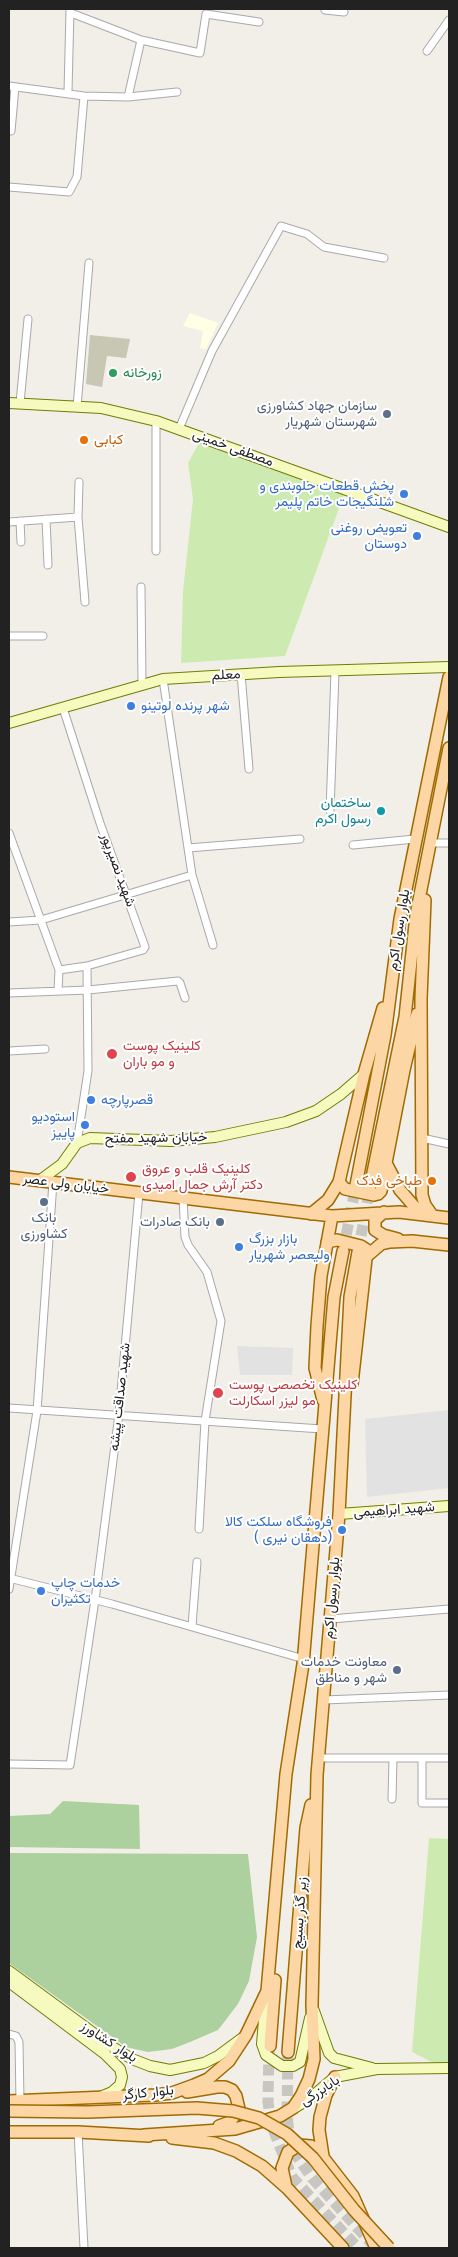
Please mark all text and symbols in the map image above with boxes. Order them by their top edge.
place label: زورخانه [123,365,162,381]
marker: زورخانه [107,367,119,379]
place label: سازمان جهاد کشاورزی شهرستان شهریار [257,398,377,431]
marker: سازمان جهاد کشاورزی شهرستان شهریار [381,408,393,420]
street label: مصطفی خمینی [190,426,276,470]
place label: کبابی [94,432,123,448]
marker: کبابی [78,434,90,446]
place label: پخش قطعات جلوبندی و شلنگیجات خاتم پلیمر [259,478,394,511]
marker: پخش قطعات جلوبندی و شلنگیجات خاتم پلیمر [398,488,410,500]
place label: تعویض روغنی دوستان [331,520,407,552]
marker: تعویض روغنی دوستان [411,530,423,542]
street label: معلم [211,666,241,684]
place label: شهر پرنده لوتینو [141,698,230,714]
marker: شهر پرنده لوتینو [125,700,137,712]
place label: ساختمان رسول اکرم [315,795,371,828]
marker: ساختمان رسول اکرم [375,805,387,817]
street label: شهید نصیرپور [97,831,139,909]
street label: بلوار رسول اکرم [384,888,414,972]
place label: کلینیک پوست و مو باران [123,1038,201,1070]
marker: کلینیک پوست و مو باران [105,1047,119,1061]
place label: قصرپارچه [101,1092,153,1108]
marker: قصرپارچه [85,1094,97,1106]
place label: استودیو پاییز [31,1109,75,1142]
marker: استودیو پاییز [79,1119,91,1131]
street label: خیابان شهید مفتح [105,1129,207,1147]
place label: کلینیک قلب و عروق دکتر آرش جمال امیدی [142,1161,263,1194]
street label: خیابان ولی عصر [22,1170,110,1198]
marker: کلینیک قلب و عروق دکتر آرش جمال امیدی [124,1170,138,1184]
place label: طباخی فدک [356,1173,422,1189]
marker: طباخی فدک [426,1175,438,1187]
marker: بانک کشاورزی [38,1196,50,1208]
place label: بانک کشاورزی [20,1210,68,1242]
place label: بانک صادرات [140,1214,210,1230]
marker: بانک صادرات [214,1216,226,1228]
place label: بازار بزرگ ولیعصر شهریار [249,1231,330,1264]
marker: بازار بزرگ ولیعصر شهریار [233,1241,245,1253]
street label: شهید صداقت پیشه [106,1342,134,1452]
place label: کلینیک تخصصی پوست مو لیزر اسکارلت [229,1377,358,1410]
marker: کلینیک تخصصی پوست مو لیزر اسکارلت [211,1386,225,1400]
street label: شهید ابراهیمی [353,1499,435,1521]
place label: فروشگاه سلکت کالا ( دهقان نیری) [225,1514,332,1546]
marker: فروشگاه سلکت کالا ( دهقان نیری) [336,1524,348,1536]
street label: بلوار رسول اکرم [320,1556,344,1640]
place label: خدمات چاپ تکثیران [51,1575,120,1608]
marker: خدمات چاپ تکثیران [35,1585,47,1597]
place label: معاونت خدمات شهر و مناطق [301,1654,387,1686]
marker: معاونت خدمات شهر و مناطق [391,1664,403,1676]
street label: زیر گذر بسیج [289,1876,311,1950]
street label: بلوار کشاورز [78,2018,140,2066]
street label: بابابزرگی [297,2072,343,2110]
street label: بلوار کارگر [121,2082,175,2104]

